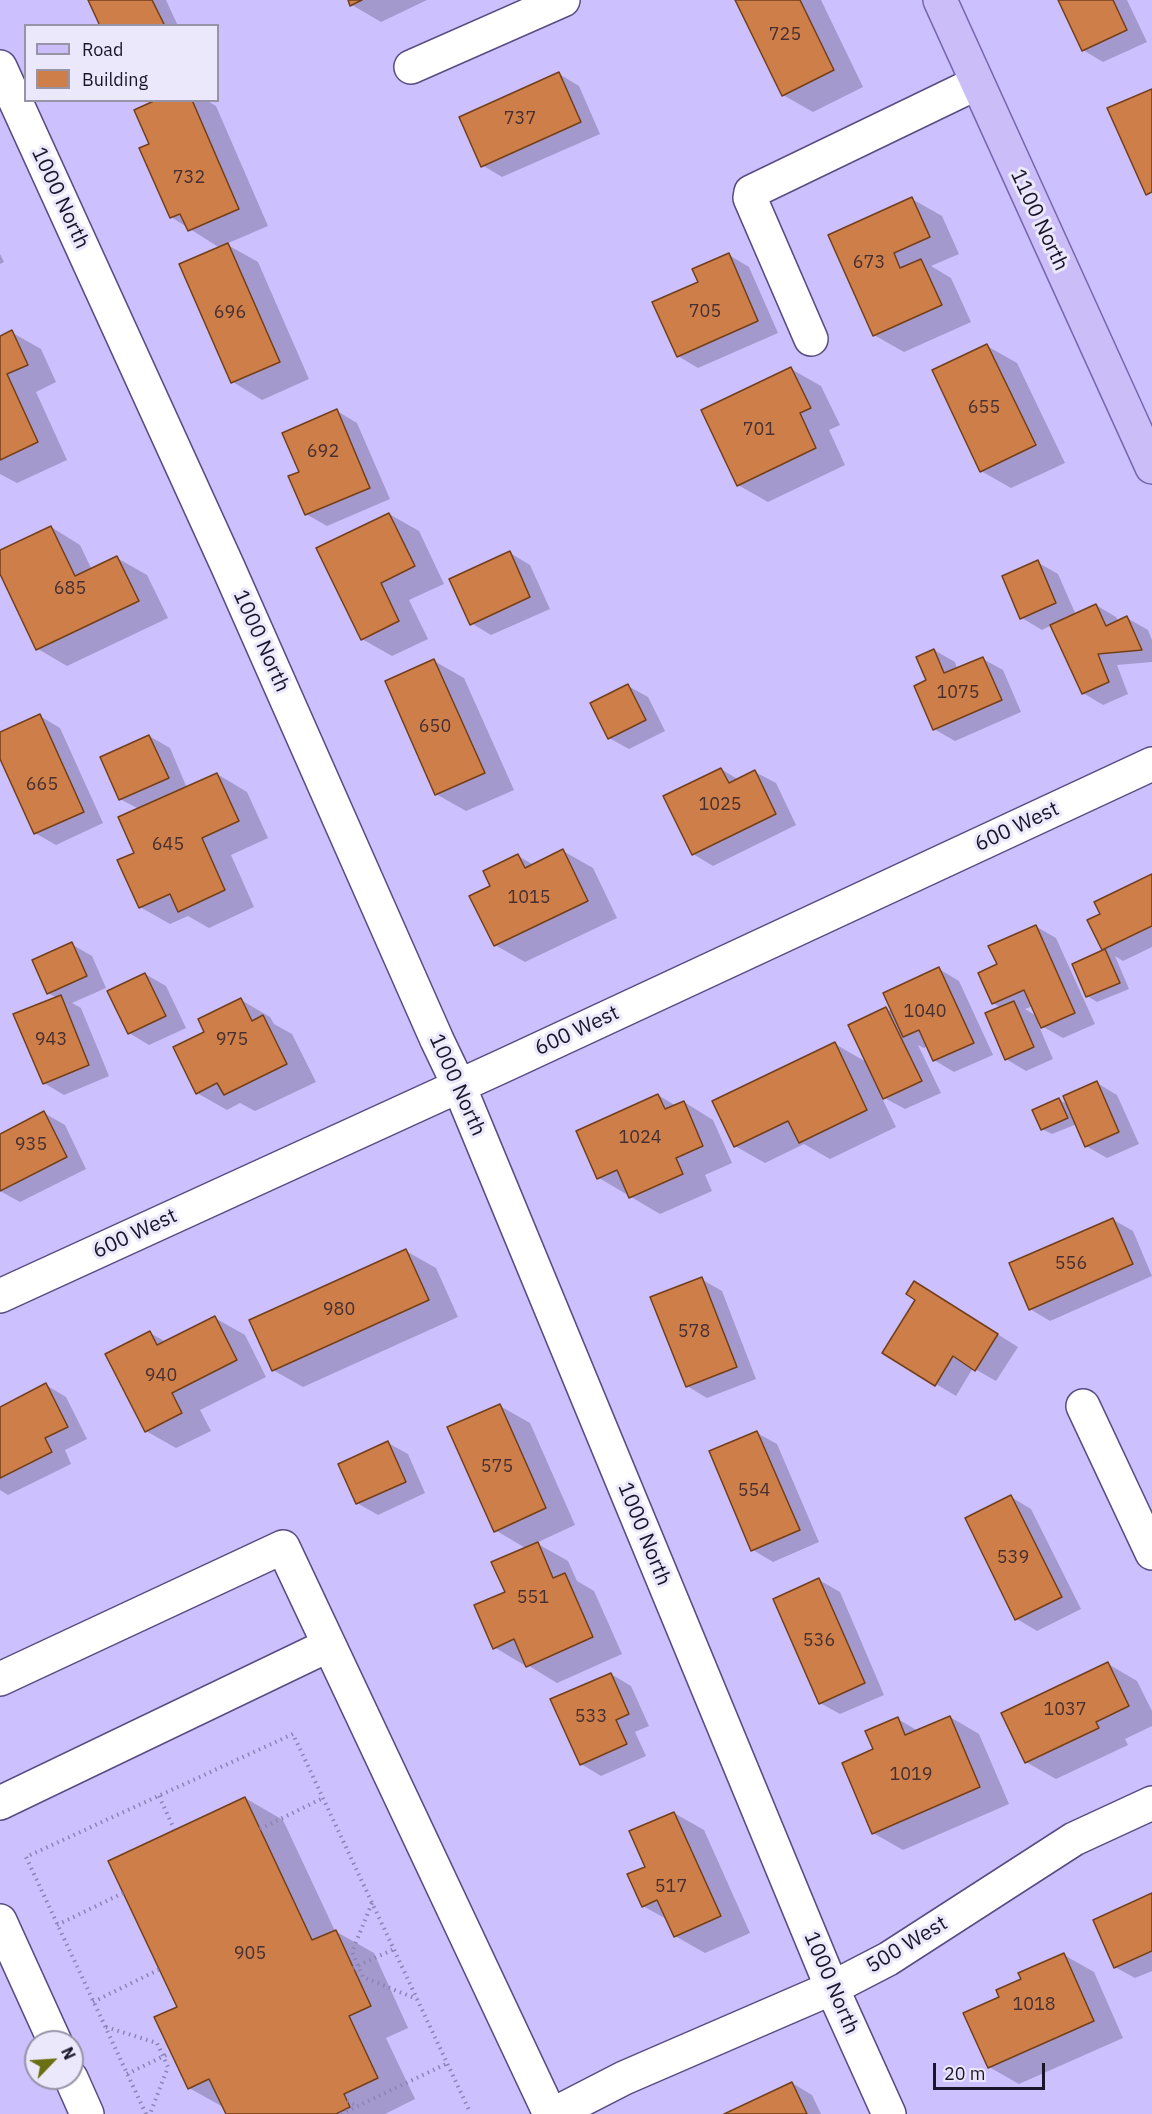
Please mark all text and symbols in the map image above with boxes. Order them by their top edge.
legend [24,24,219,102]
house number: 725 [769,24,801,46]
text: Road [82,38,123,61]
text: Building [82,68,148,91]
house number: 737 [504,108,536,130]
street label: 1000 North [26,143,94,253]
street label: 1100 North [1005,165,1073,275]
house number: 732 [173,167,205,189]
house number: 673 [853,252,885,274]
house number: 705 [689,301,721,323]
house number: 696 [214,302,246,324]
house number: 655 [968,397,1000,419]
house number: 701 [743,419,775,441]
house number: 692 [307,441,339,463]
house number: 685 [54,578,86,600]
street label: 1000 North [227,586,295,696]
house number: 1075 [936,682,980,704]
house number: 650 [419,716,451,738]
house number: 665 [26,774,58,796]
house number: 1025 [698,794,742,816]
street label: 600 West [971,797,1063,857]
house number: 645 [152,834,184,856]
house number: 1015 [507,887,551,909]
street label: 600 West [531,1001,623,1061]
house number: 1040 [903,1001,947,1023]
house number: 943 [35,1029,67,1051]
house number: 975 [216,1029,248,1051]
street label: 1000 North [423,1030,491,1140]
house number: 1024 [618,1127,662,1149]
house number: 935 [15,1134,47,1156]
street label: 600 West [89,1204,181,1264]
house number: 556 [1055,1253,1087,1275]
house number: 980 [323,1299,355,1321]
house number: 578 [678,1321,710,1343]
house number: 940 [145,1365,177,1387]
house number: 575 [481,1456,513,1478]
street label: 1000 North [612,1479,676,1589]
house number: 554 [738,1480,770,1502]
house number: 539 [997,1547,1029,1569]
house number: 551 [517,1587,549,1609]
house number: 536 [803,1630,835,1652]
house number: 1037 [1043,1699,1087,1721]
house number: 533 [575,1706,607,1728]
house number: 1019 [889,1764,933,1786]
house number: 517 [655,1876,687,1898]
street label: 500 West [862,1911,952,1979]
street label: 1000 North [798,1928,864,2038]
house number: 905 [234,1943,266,1965]
house number: 1018 [1012,1994,1056,2016]
north arrow [24,2030,84,2090]
text: N [57,2044,80,2063]
scale bar [936,2051,1048,2089]
text: 20 m [944,2062,986,2085]

